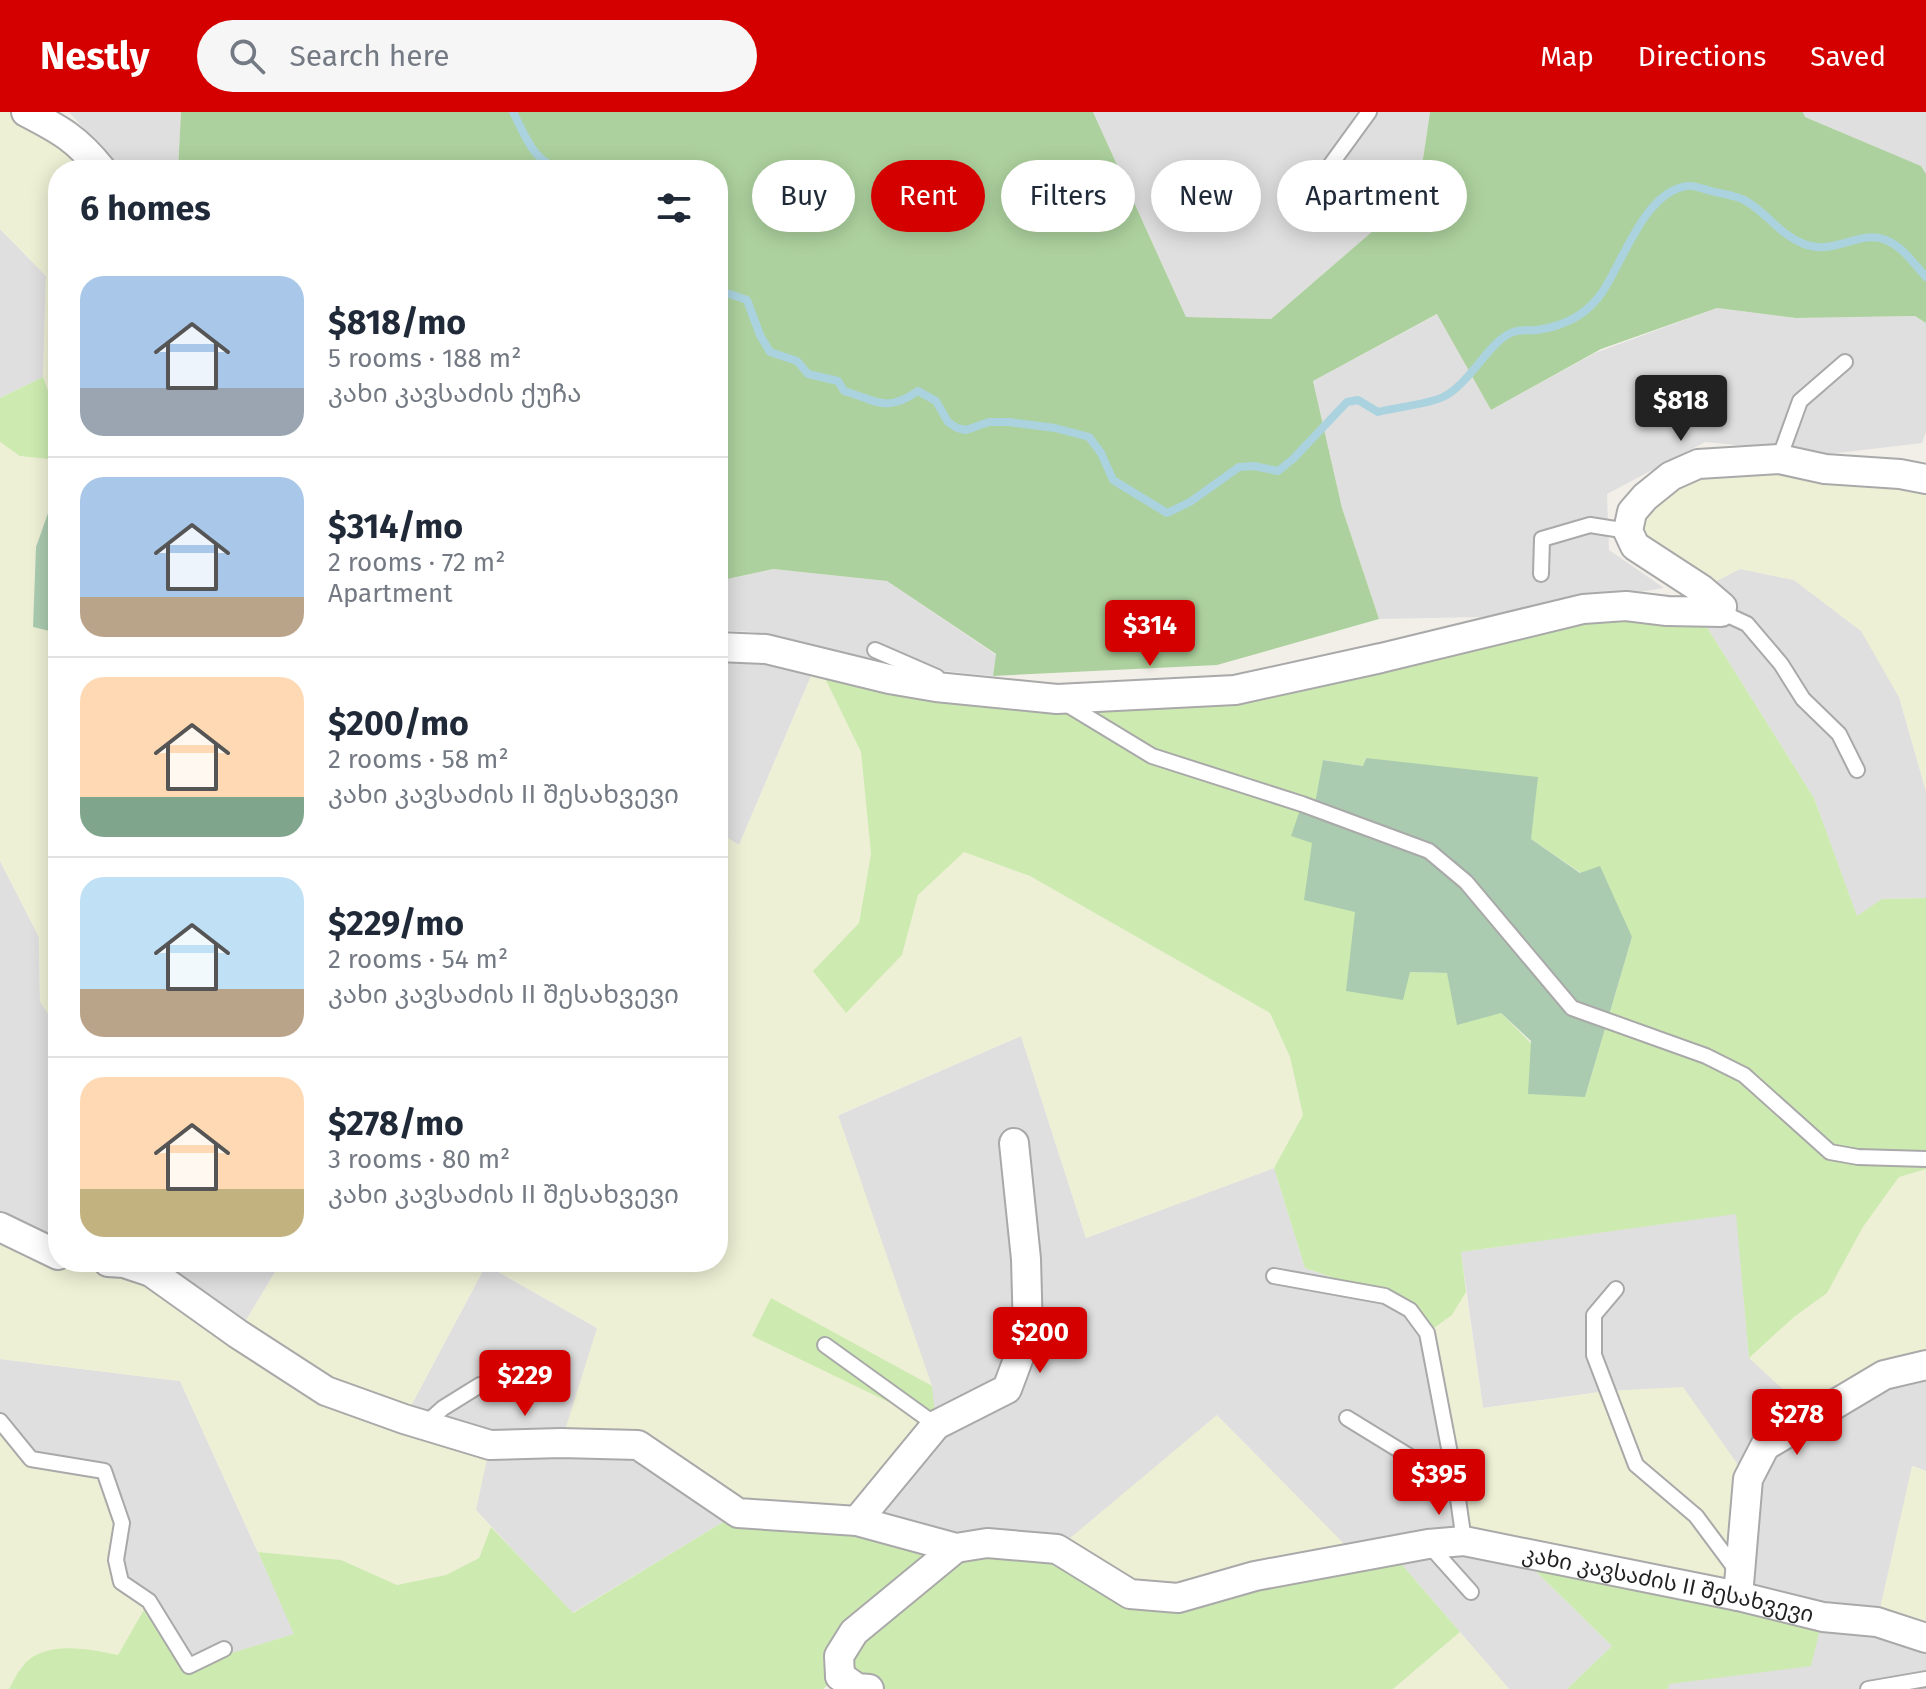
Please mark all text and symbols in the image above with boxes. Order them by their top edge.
search box [197,20,757,92]
text: Nestly [40,33,149,79]
icon: search [225,34,269,78]
text: Search here [289,38,450,74]
text: Map [1540,40,1594,73]
text: Directions [1638,40,1766,73]
text: Saved [1810,40,1886,73]
chip: Buy [752,160,855,232]
chip: Rent [871,160,985,232]
chip: Filters [1001,160,1135,232]
chip: New [1151,160,1261,232]
chip: Apartment [1277,160,1467,232]
icon: filters [652,186,696,230]
text: 6 homes [80,188,211,229]
text: $818/mo [328,302,466,343]
icon: home [144,308,240,404]
text: 5 rooms · 188 m² [328,343,521,374]
pin: $818 [1634,375,1728,443]
text: კახი კავსაძის ქუჩა [328,378,582,409]
text: $818 [1653,385,1709,416]
text: $314/mo [328,506,463,547]
icon: home [144,509,240,605]
text: 2 rooms · 72 m² [328,547,505,578]
text: Apartment [328,578,453,609]
pin: $314 [1103,600,1197,668]
text: $314 [1123,610,1177,641]
text: $200/mo [328,703,469,744]
icon: home [144,709,240,805]
text: 2 rooms · 58 m² [328,744,509,775]
text: კახი კავსაძის II შესახვევი [328,779,679,810]
text: $229/mo [328,903,464,944]
icon: home [144,909,240,1005]
text: 2 rooms · 54 m² [328,944,508,975]
text: კახი კავსაძის II შესახვევი [328,979,679,1010]
text: $278/mo [328,1103,464,1144]
icon: home [144,1109,240,1205]
text: 3 rooms · 80 m² [328,1144,510,1175]
text: კახი კავსაძის II შესახვევი [328,1179,679,1210]
pin: $200 [993,1307,1087,1375]
text: $200 [1011,1317,1069,1348]
pin: $229 [478,1350,572,1418]
text: $229 [497,1360,553,1391]
pin: $278 [1750,1389,1844,1457]
text: $278 [1770,1399,1824,1430]
pin: $395 [1392,1449,1486,1517]
text: $395 [1411,1459,1467,1490]
street label: კახი კავსაძის II შესახვევი [1520,1540,1816,1628]

